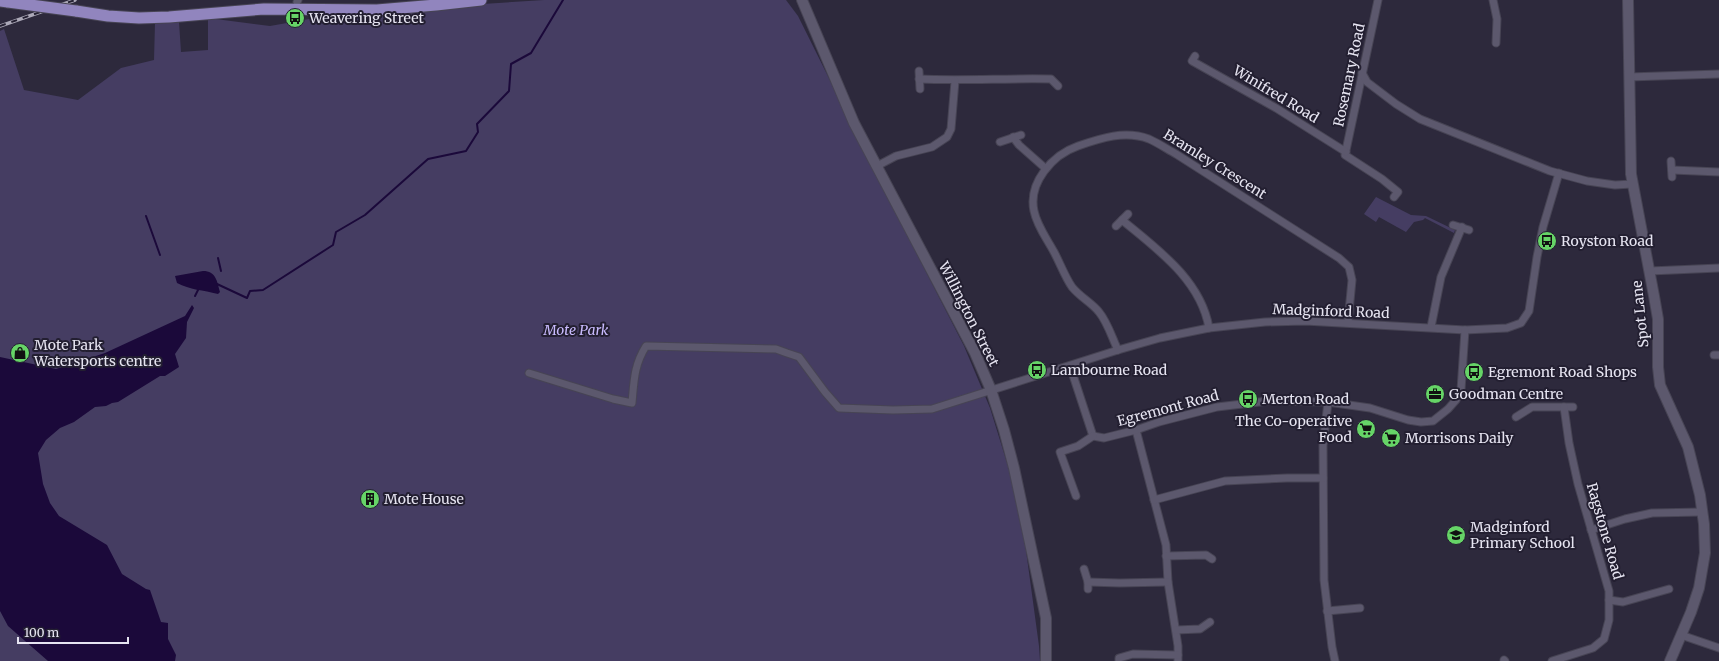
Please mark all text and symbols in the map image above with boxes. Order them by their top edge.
bus stop icon: Weavering Street [284,7,306,29]
place label: Weavering Street [308,9,424,27]
street label: Rosemary Road [1329,21,1369,128]
street label: Winifred Road [1229,61,1323,127]
street label: Bramley Crescent [1160,125,1270,203]
bus stop icon: Royston Road [1536,230,1558,252]
place label: Royston Road [1561,232,1654,250]
street label: Willington Street [934,258,1003,370]
street label: Spot Lane [1628,280,1652,348]
street label: Madginford Road [1272,300,1390,322]
park label: Mote Park [542,321,609,339]
place label: Mote Park Watersports centre [33,336,161,370]
shop icon: Mote Park Watersports centre [9,342,31,364]
bus stop icon: Lambourne Road [1026,359,1048,381]
place label: Lambourne Road [1051,361,1168,379]
bus stop icon: Egremont Road Shops [1463,361,1485,383]
place label: Egremont Road Shops [1488,363,1637,381]
office icon: Goodman Centre [1424,383,1446,405]
place label: Goodman Centre [1449,385,1563,403]
street label: Egremont Road [1115,386,1221,430]
bus stop icon: Merton Road [1237,388,1259,410]
place label: Merton Road [1262,390,1350,408]
place label: The Co-operative Food [1235,412,1353,446]
supermarket icon: The Co-operative Food [1355,418,1377,440]
supermarket icon: Morrisons Daily [1380,427,1402,449]
place label: Morrisons Daily [1405,429,1514,447]
street label: Ragstone Road [1583,481,1628,582]
building icon: Mote House [359,488,381,510]
place label: Mote House [384,490,464,508]
place label: Madginford Primary School [1470,518,1575,552]
school or university icon: Madginford Primary School [1445,524,1467,546]
scale bar [18,619,128,645]
text: 100 m [24,625,59,640]

